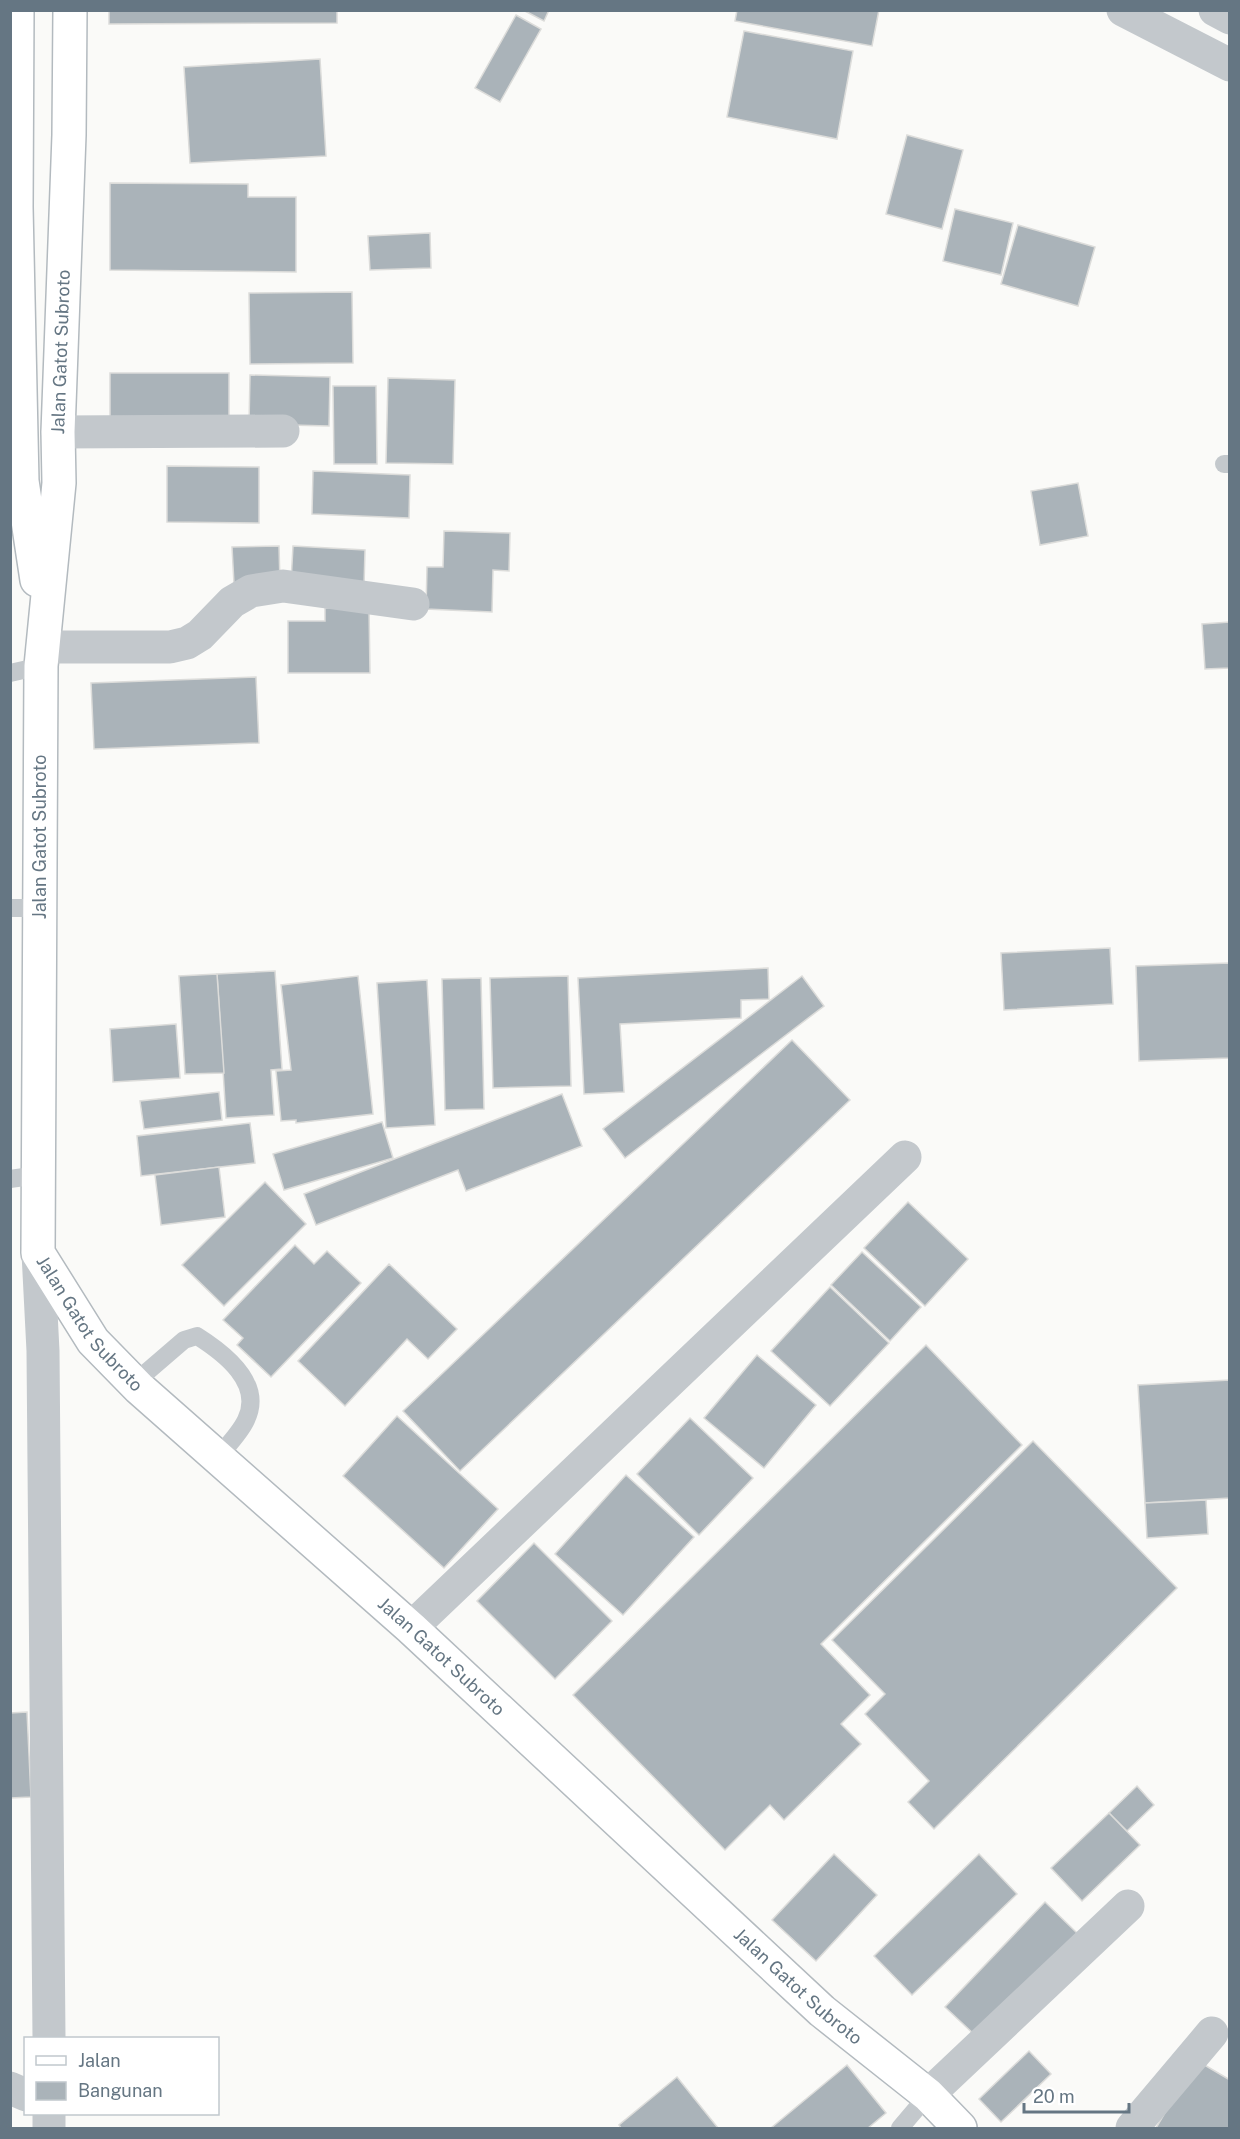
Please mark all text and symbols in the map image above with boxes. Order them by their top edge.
street label: Jalan Gatot Subroto [47,269,74,435]
street label: Jalan Gatot Subroto [29,755,50,919]
street label: Jalan Gatot Subroto [32,1252,147,1396]
street label: Jalan Gatot Subroto [374,1593,509,1720]
street label: Jalan Gatot Subroto [730,1923,867,2049]
legend [24,2037,219,2115]
text: Jalan [78,2050,121,2071]
scale bar [1024,2076,1129,2114]
text: Bangunan [78,2080,163,2101]
text: 20 m [1033,2086,1075,2107]

